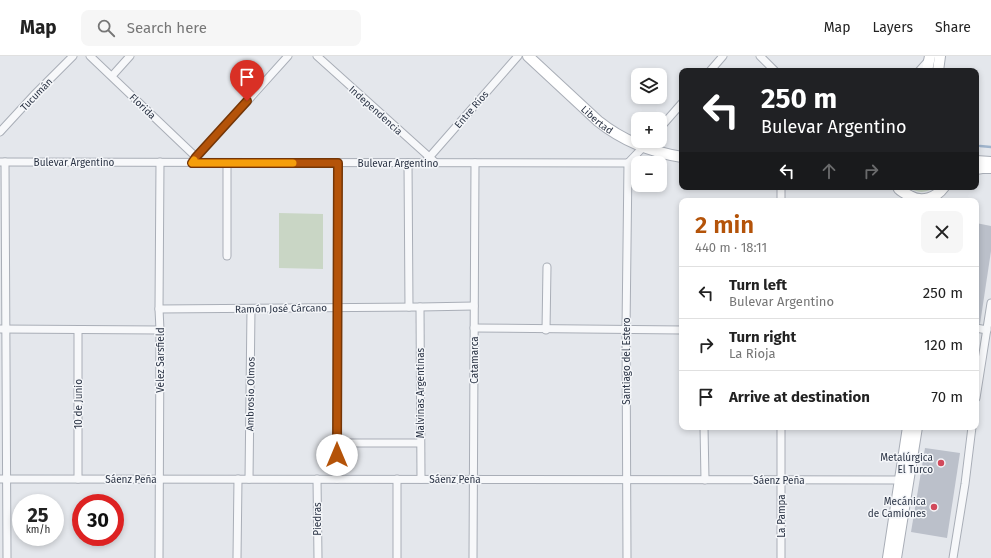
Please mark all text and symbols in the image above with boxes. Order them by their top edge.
search box [81,10,361,46]
text: Map [20,16,57,39]
icon: search [95,17,117,39]
text: Search here [127,19,207,37]
text: Map [824,19,850,36]
text: Layers [872,19,913,36]
text: Share [935,19,971,36]
pin [230,60,264,101]
icon: arrive [236,66,258,88]
map controls [631,68,667,192]
button: layers [631,68,667,104]
street label: Tucumán [18,76,55,114]
text: 250 m [761,82,837,115]
street label: Independencia [346,84,405,138]
icon: left [695,84,747,136]
street label: Entre Ríos [451,88,492,131]
street label: Florida [127,91,158,122]
street label: Libertad [578,103,615,137]
button: + [631,112,667,148]
text: Bulevar Argentino [761,116,906,138]
button: − [631,156,667,192]
street label: Bulevar Argentino [34,157,115,169]
street label: Bulevar Argentino [358,158,439,170]
icon: left [776,160,798,182]
icon: ahead [818,160,840,182]
icon: right [860,160,882,182]
text: 2 min [695,211,754,239]
button: close [921,211,963,253]
text: 440 m · 18:11 [695,240,767,255]
text: Turn left [729,276,787,294]
icon: left [695,282,717,304]
text: 250 m [923,284,963,302]
text: Bulevar Argentino [729,294,834,309]
street label: Ramón José Cárcano [235,302,327,316]
street label: Santiago del Estero [621,317,633,405]
street label: Velez Sarsfield [155,327,167,393]
text: Turn right [729,328,796,346]
icon: right [695,334,717,356]
street label: Catamarca [469,336,481,384]
text: 120 m [924,336,963,354]
text: La Rioja [729,346,776,361]
street label: Malvinas Argentinas [415,348,427,438]
street label: Ambrosio Olmos [244,356,258,431]
street label: 10 de Junio [73,379,85,429]
icon: arrive [695,386,717,408]
text: Arrive at destination [729,388,870,406]
text: 70 m [931,388,963,406]
position arrow [316,434,358,476]
place label: Metalúrgica El Turco [880,451,933,476]
marker: Metalúrgica El Turco [936,458,946,468]
street label: Sáenz Peña [105,474,157,486]
street label: Sáenz Peña [429,474,481,486]
street label: Sáenz Peña [753,475,805,487]
speed limit sign: 30 [72,494,124,546]
street label: La Pampa [776,494,788,538]
place label: Mecánica de Camiones [868,496,926,520]
street label: Piedras [312,502,324,536]
marker: Mecánica de Camiones [929,502,939,512]
text: 25 [27,503,49,527]
text: km/h [26,524,50,536]

